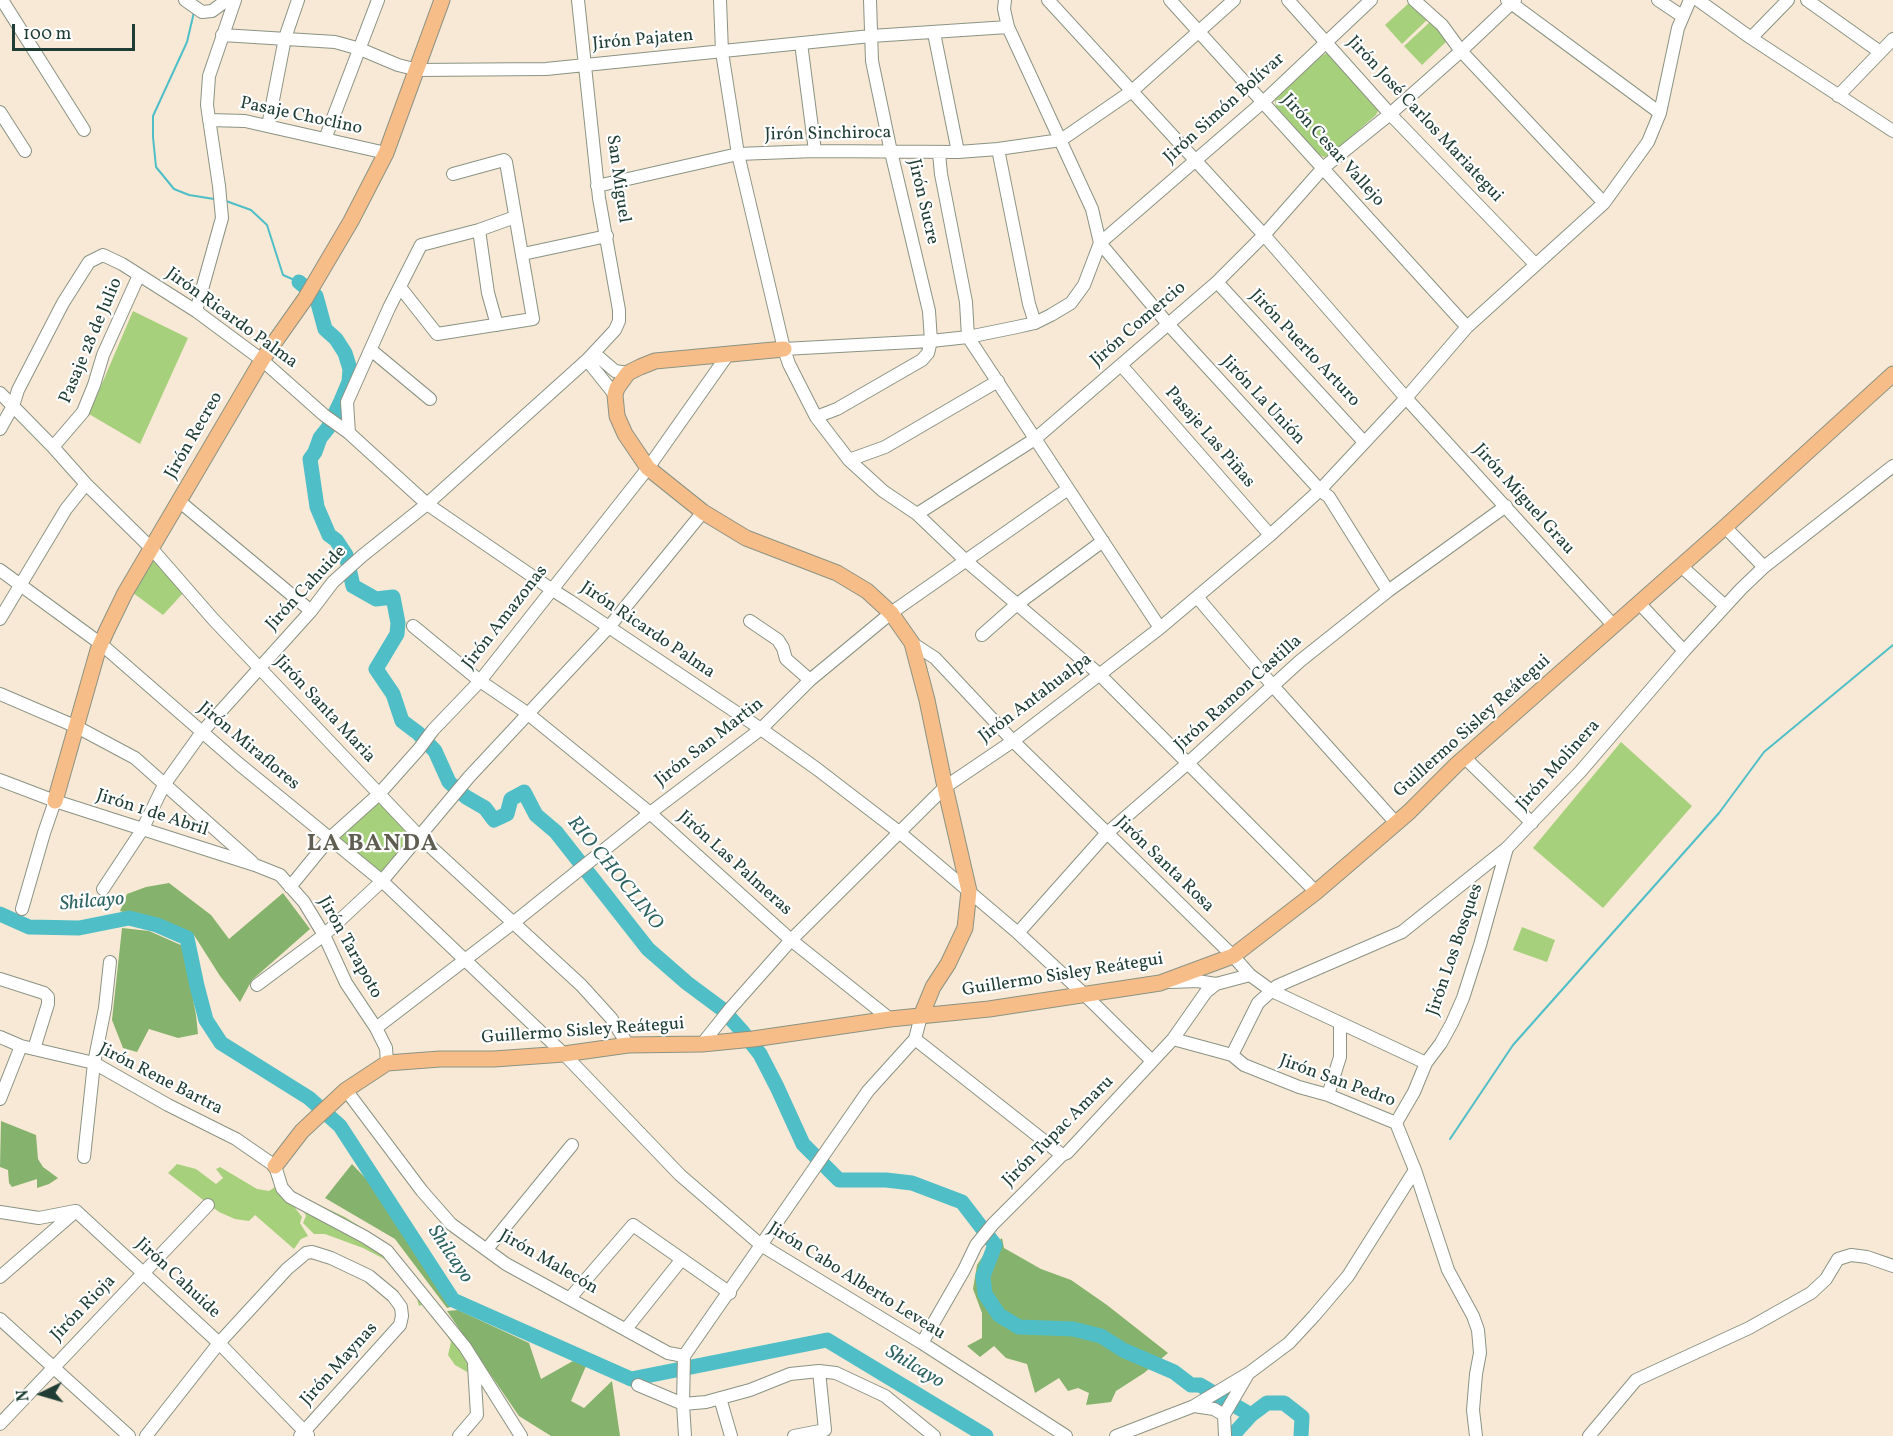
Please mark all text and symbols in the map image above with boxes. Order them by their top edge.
scale bar [15,12,138,50]
text: 100 m [23,22,72,47]
street label: Jirón Pajaten [592,26,694,56]
street label: Jirón José Carlos Mariategui [1341,32,1507,208]
street label: Jirón Simón Bolívar [1160,49,1290,169]
street label: Jirón Cesar Vallejo [1276,90,1388,212]
street label: Pasaje Choclino [238,94,364,140]
street label: Jirón Sinchiroca [764,123,892,147]
street label: San Miguel [600,134,634,224]
street label: Jirón Sucre [902,157,942,247]
street label: Jirón Ricardo Palma [161,264,301,374]
street label: Pasaje 28 de Julio [56,275,128,407]
street label: Jirón Comercio [1087,278,1191,372]
street label: Jirón Puerto Arturo [1244,286,1364,412]
street label: Jirón La Unión [1215,352,1309,450]
street label: Pasaje Las Piñas [1159,383,1259,493]
street label: Jirón Recreo [161,389,229,483]
street label: Jirón Miguel Grau [1468,440,1578,560]
street label: Jirón Cahuide [262,542,352,636]
street label: Jirón Amazonas [459,562,553,674]
street label: Jirón Ricardo Palma [575,578,719,684]
street label: Jirón Ramon Castilla [1171,631,1307,757]
street label: Jirón Antahualpa [975,649,1097,749]
street label: Guillermo Sisley Reátegui [1390,651,1556,803]
street label: Jirón Santa Maria [269,652,379,768]
street label: Jirón San Martin [651,694,769,792]
street label: Jirón Miraflores [193,698,303,796]
street label: Jirón Molinera [1512,716,1606,816]
street label: Jirón 1 de Abril [93,786,211,842]
street label: Jirón Las Palmeras [672,807,796,921]
water label: RIO CHOCLINO [561,812,667,936]
street label: Jirón Santa Rosa [1110,812,1218,918]
district label: LA BANDA [307,832,439,860]
street label: Jirón Los Bosques [1423,881,1489,1019]
water label: Shilcayo [59,888,125,918]
street label: Jirón Tarapoto [312,893,386,1003]
street label: Guillermo Sisley Reátegui [961,949,1165,1003]
street label: Guillermo Sisley Reátegui [481,1014,685,1050]
street label: Jirón Rene Bartra [94,1039,226,1121]
street label: Jirón San Pedro [1276,1051,1398,1113]
street label: Jirón Tupac Amaru [999,1072,1119,1192]
street label: Jirón Cabo Alberto Leveau [763,1218,949,1346]
water label: Shilcayo [421,1222,477,1288]
street label: Jirón Malecón [495,1226,601,1300]
street label: Jirón Cahuide [130,1234,224,1324]
street label: Jirón Rioja [47,1271,121,1347]
street label: Jirón Maynas [297,1319,383,1411]
water label: Shilcayo [880,1341,948,1395]
north arrow [12,1364,72,1424]
text: N [13,1389,36,1402]

